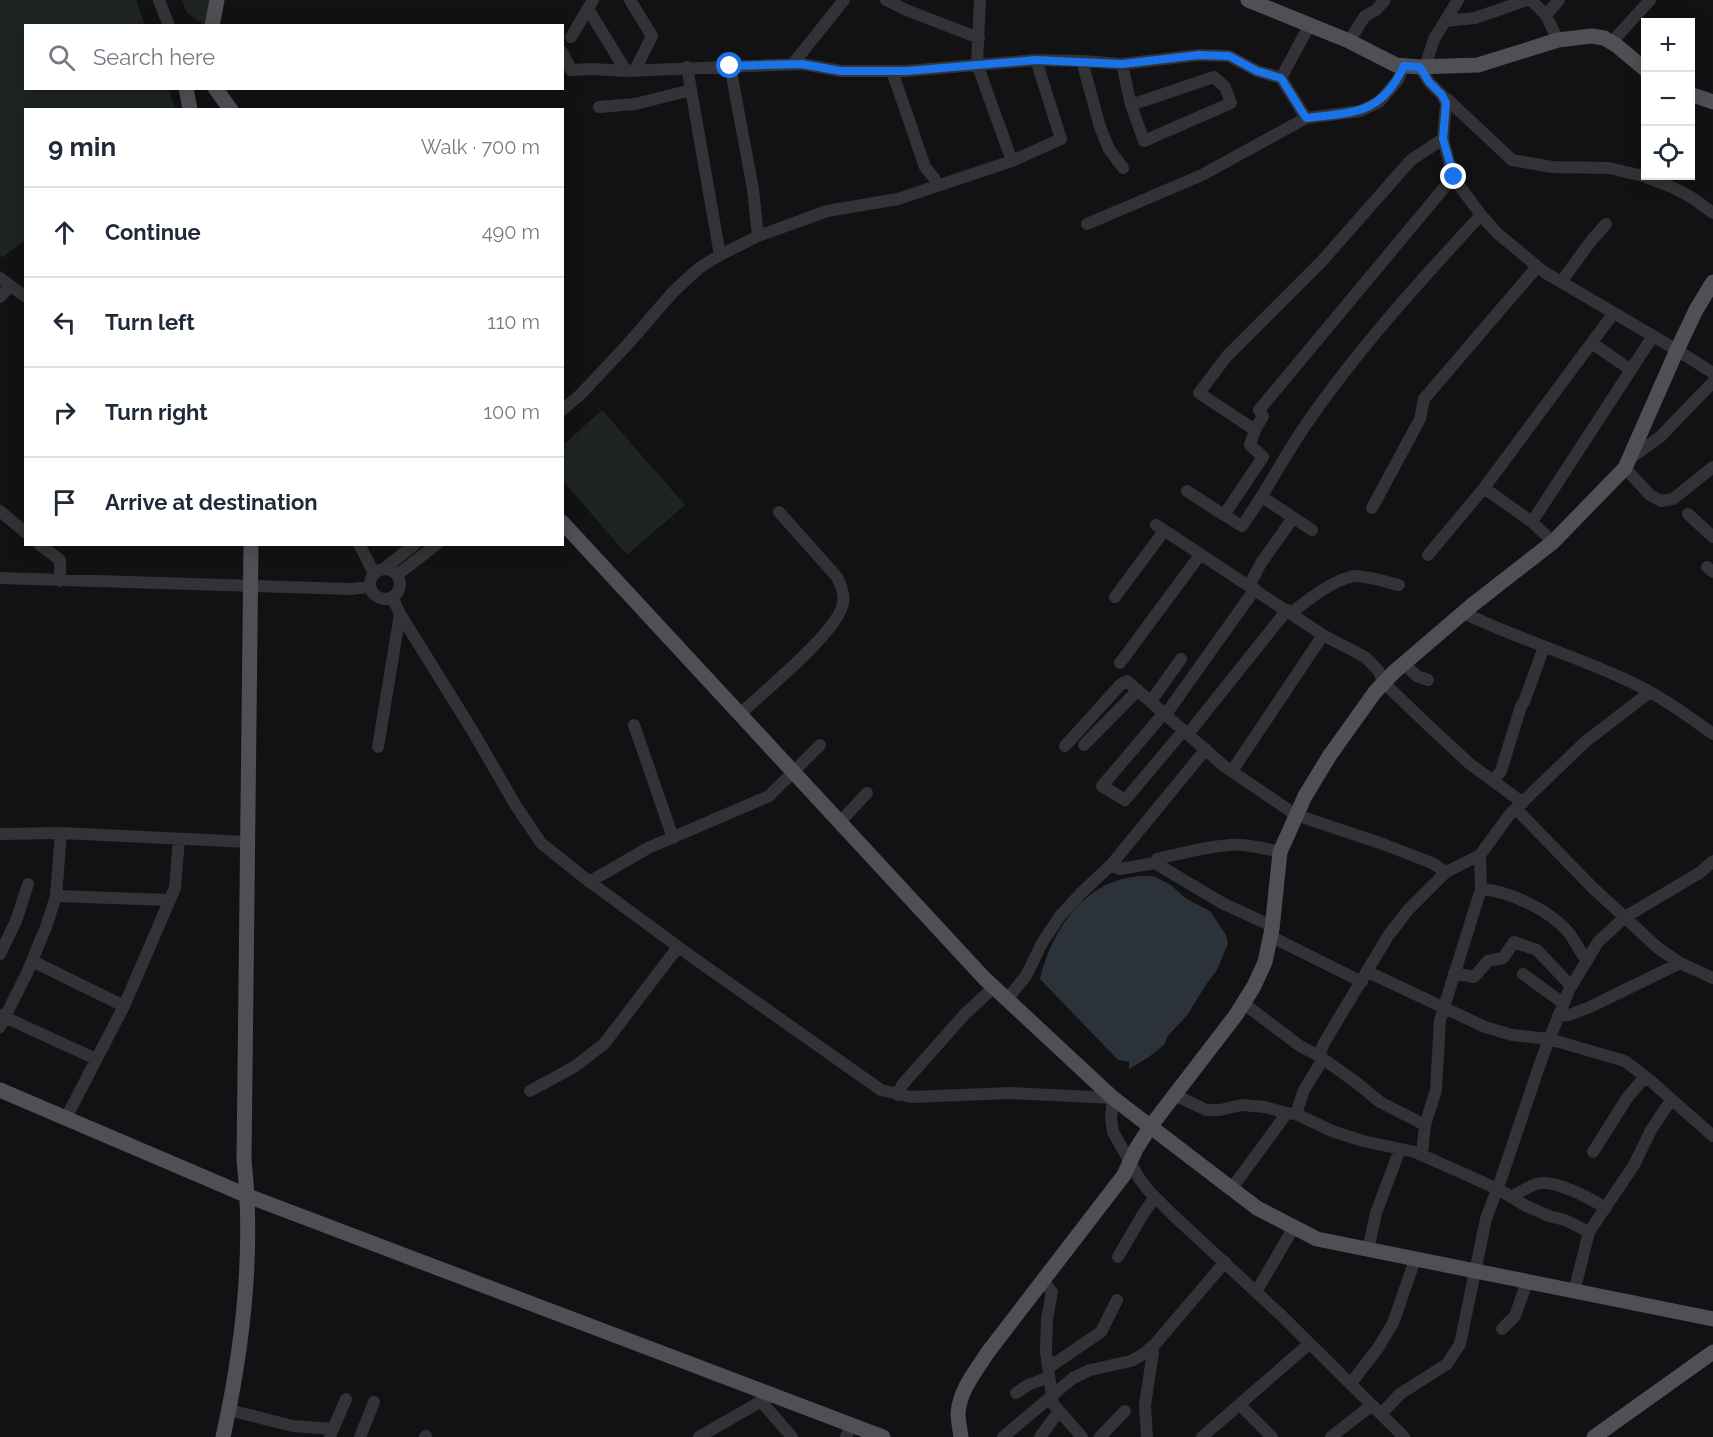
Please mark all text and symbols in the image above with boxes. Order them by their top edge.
map controls [1641,18,1695,180]
button: + [1641,18,1695,72]
search box [24,24,564,90]
icon: search [45,41,78,74]
text: Search here [93,44,215,70]
route start [716,52,742,78]
button: − [1641,72,1695,126]
button: locate [1641,126,1695,180]
text: 9 min [48,132,116,162]
text: Walk · 700 m [421,135,540,159]
route end [1440,163,1466,189]
icon: ahead [48,216,81,249]
text: Continue [105,219,201,245]
text: 490 m [482,220,540,244]
icon: left [48,306,81,339]
text: Turn left [105,309,195,335]
text: 110 m [487,310,540,334]
icon: right [48,396,81,429]
text: Turn right [105,399,208,425]
text: 100 m [483,400,540,424]
icon: arrive [48,486,81,519]
text: Arrive at destination [105,489,318,515]

